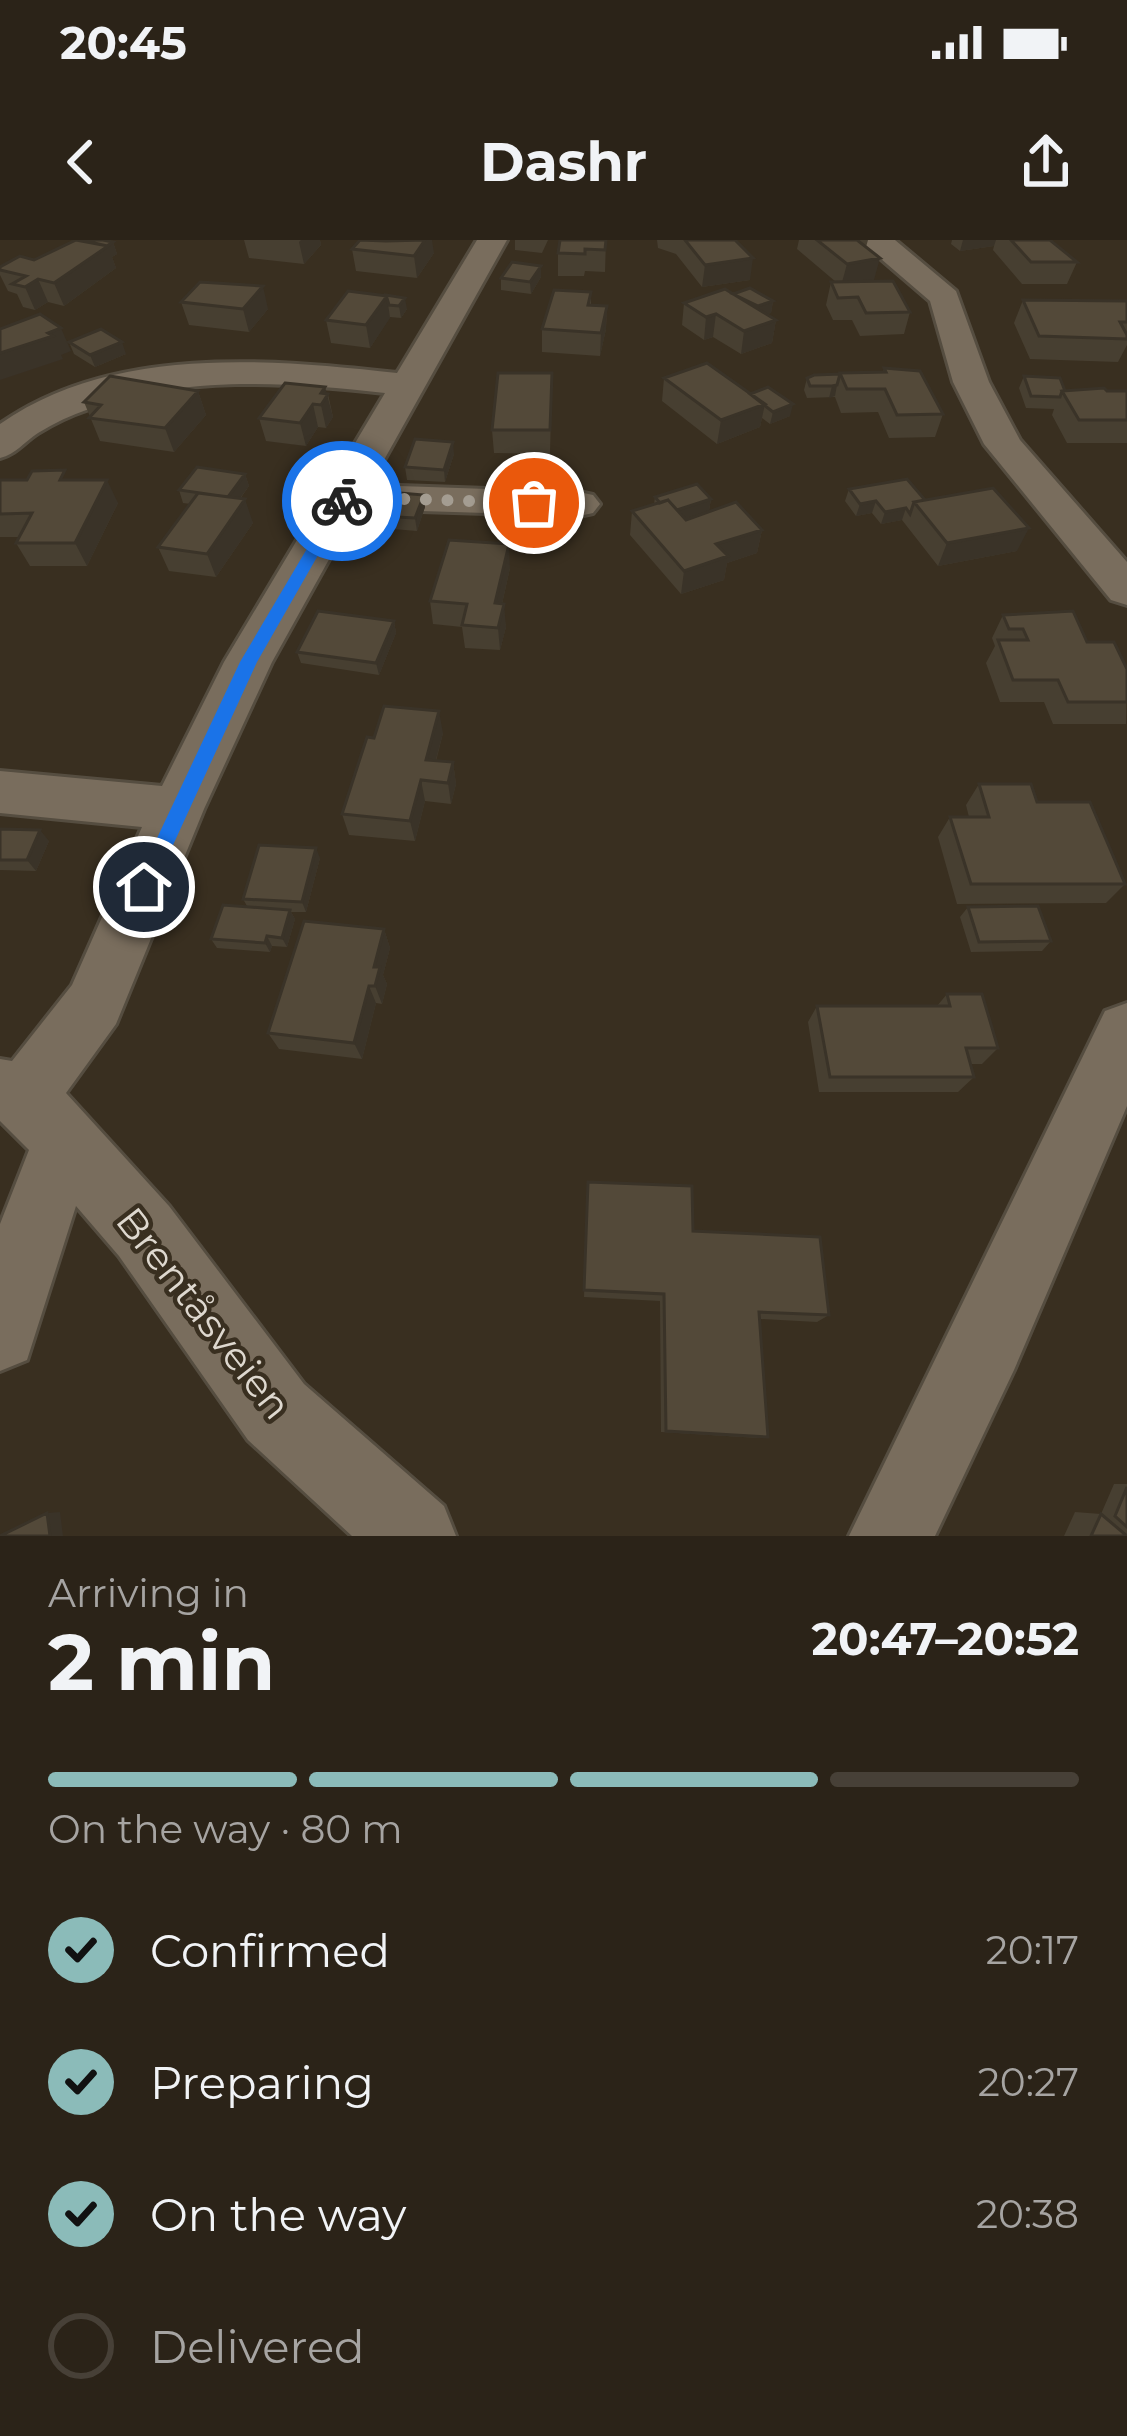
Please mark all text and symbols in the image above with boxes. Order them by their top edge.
text: 20:45 [60,15,187,70]
icon: back [48,129,114,195]
text: Dashr [480,129,647,195]
icon: share [1013,129,1079,195]
courier [282,441,402,561]
pin [483,452,585,554]
icon: bike [309,468,375,534]
icon: bag [501,470,567,536]
pin [93,836,195,938]
icon: home [111,854,177,920]
street label: Brentåsveien [106,1197,302,1429]
text: Arriving in [48,1569,249,1617]
text: 20:47–20:52 [812,1611,1079,1666]
text: 2 min [48,1614,275,1710]
text: On the way · 80 m [48,1805,403,1853]
icon: check [48,1917,114,1983]
text: Confirmed [150,1923,390,1978]
text: 20:17 [986,1926,1079,1974]
icon: check [48,2049,114,2115]
text: Preparing [150,2055,374,2110]
text: 20:27 [978,2058,1079,2106]
icon: check [48,2181,114,2247]
text: On the way [150,2187,406,2242]
text: 20:38 [976,2190,1079,2238]
text: Delivered [150,2319,365,2374]

